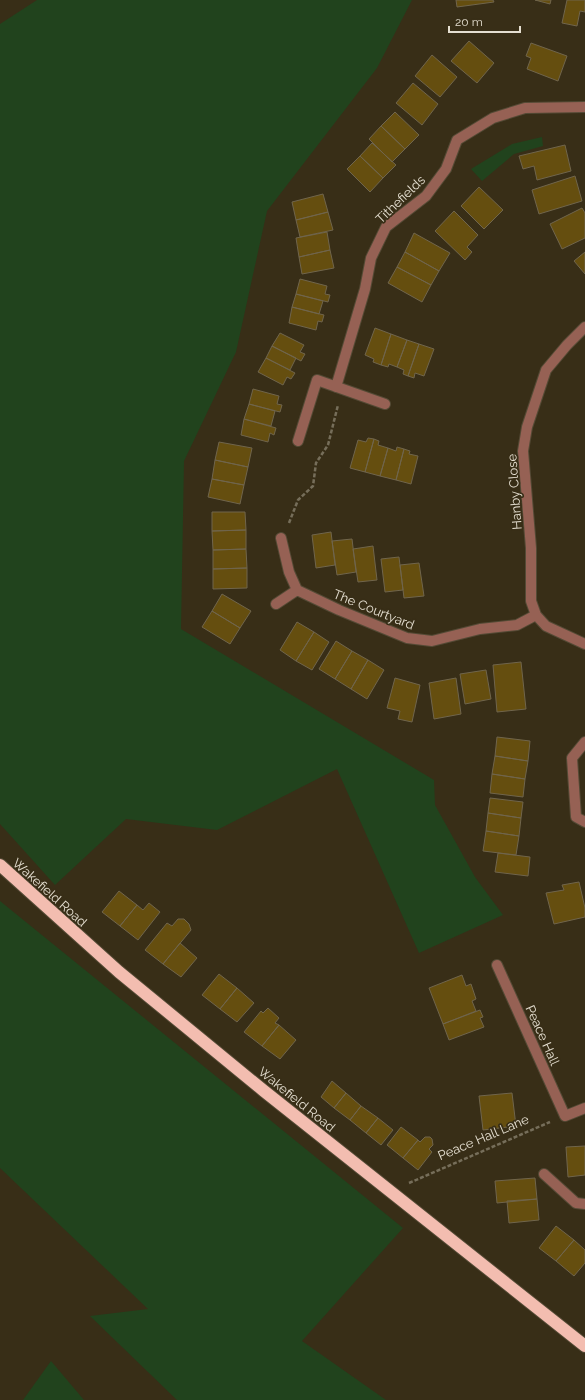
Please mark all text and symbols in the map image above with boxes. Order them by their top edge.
scale bar [449,8,520,34]
text: 20 m [455,15,483,29]
street label: Tithefields [373,172,428,226]
street label: Hanby Close [504,453,525,530]
street label: The Courtyard [331,586,417,633]
street label: Wakefield Road [10,855,90,930]
street label: Peace Hall [523,1003,563,1068]
street label: Wakefield Road [255,1064,338,1135]
street label: Peace Hall Lane [436,1111,531,1163]

